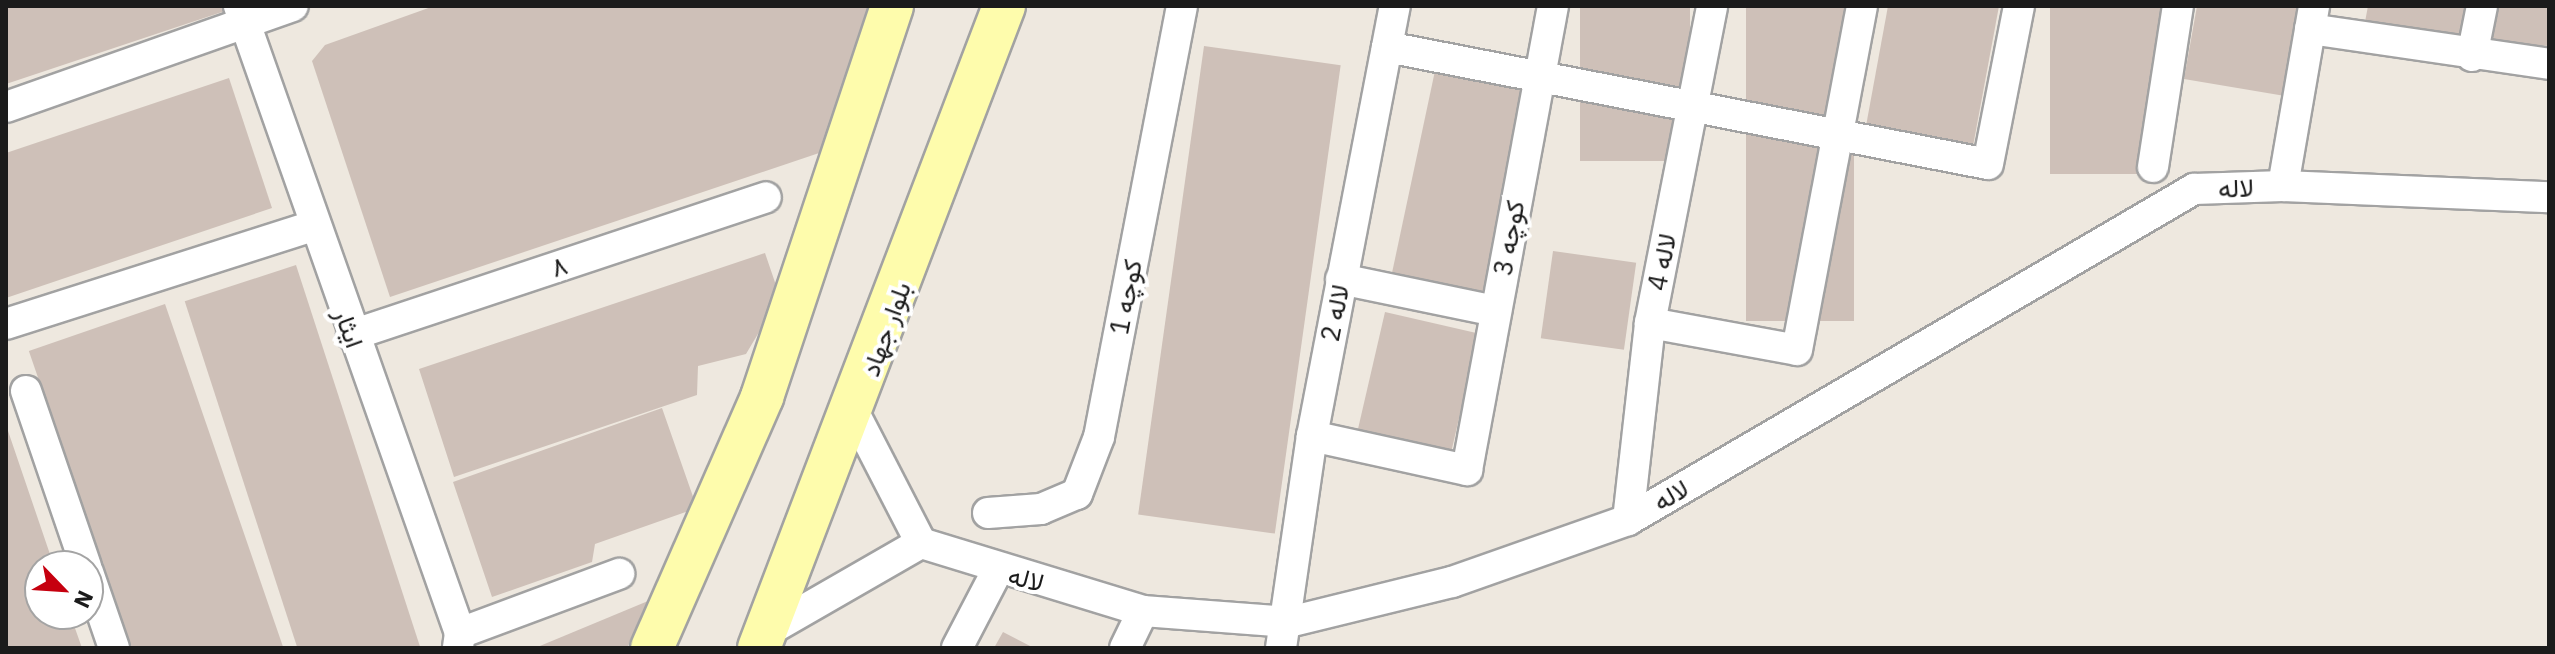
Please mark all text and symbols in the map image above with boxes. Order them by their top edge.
street label: لاله [2218,172,2254,204]
street label: کوچه 3 [1487,198,1531,278]
street label: لاله 4 [1641,231,1683,293]
street label: ۸ [547,249,571,283]
street label: کوچه 1 [1103,257,1149,337]
street label: بلوار جهاد [855,278,917,380]
street label: لاله 2 [1314,282,1356,344]
street label: ایثار [328,304,370,352]
street label: لاله [1648,473,1694,517]
north arrow [24,550,104,630]
street label: لاله [1005,559,1047,599]
text: N [68,586,101,613]

